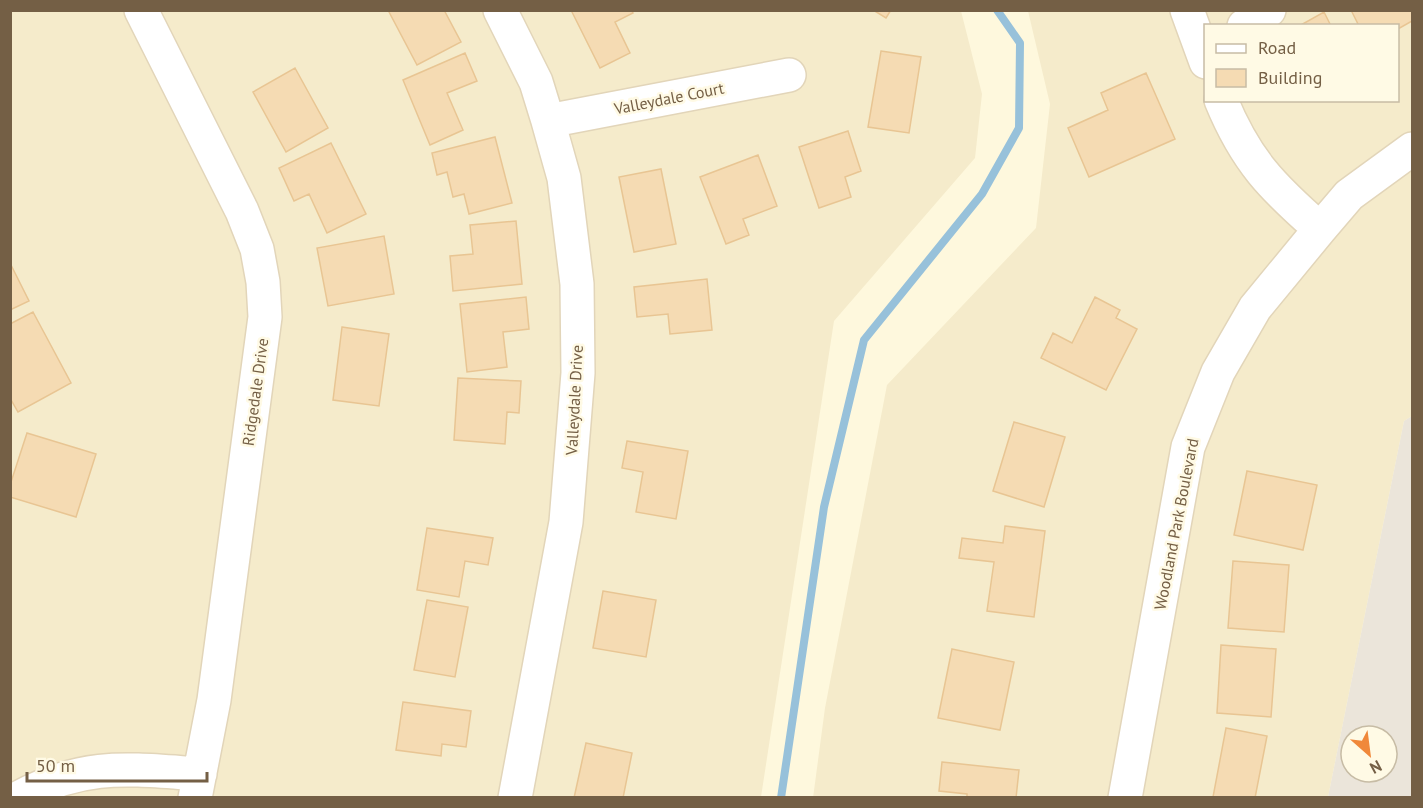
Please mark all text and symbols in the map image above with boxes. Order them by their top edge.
legend [1204,24,1399,102]
text: Road [1258,36,1296,59]
text: Building [1258,66,1322,89]
street label: Valleydale Court [611,77,726,119]
street label: Ridgedale Drive [238,337,272,447]
street label: Valleydale Drive [561,344,587,457]
street label: Woodland Park Boulevard [1150,436,1202,612]
north arrow [1339,724,1399,784]
scale bar [27,745,207,783]
text: 50 m [36,754,75,777]
text: N [1367,756,1385,779]

